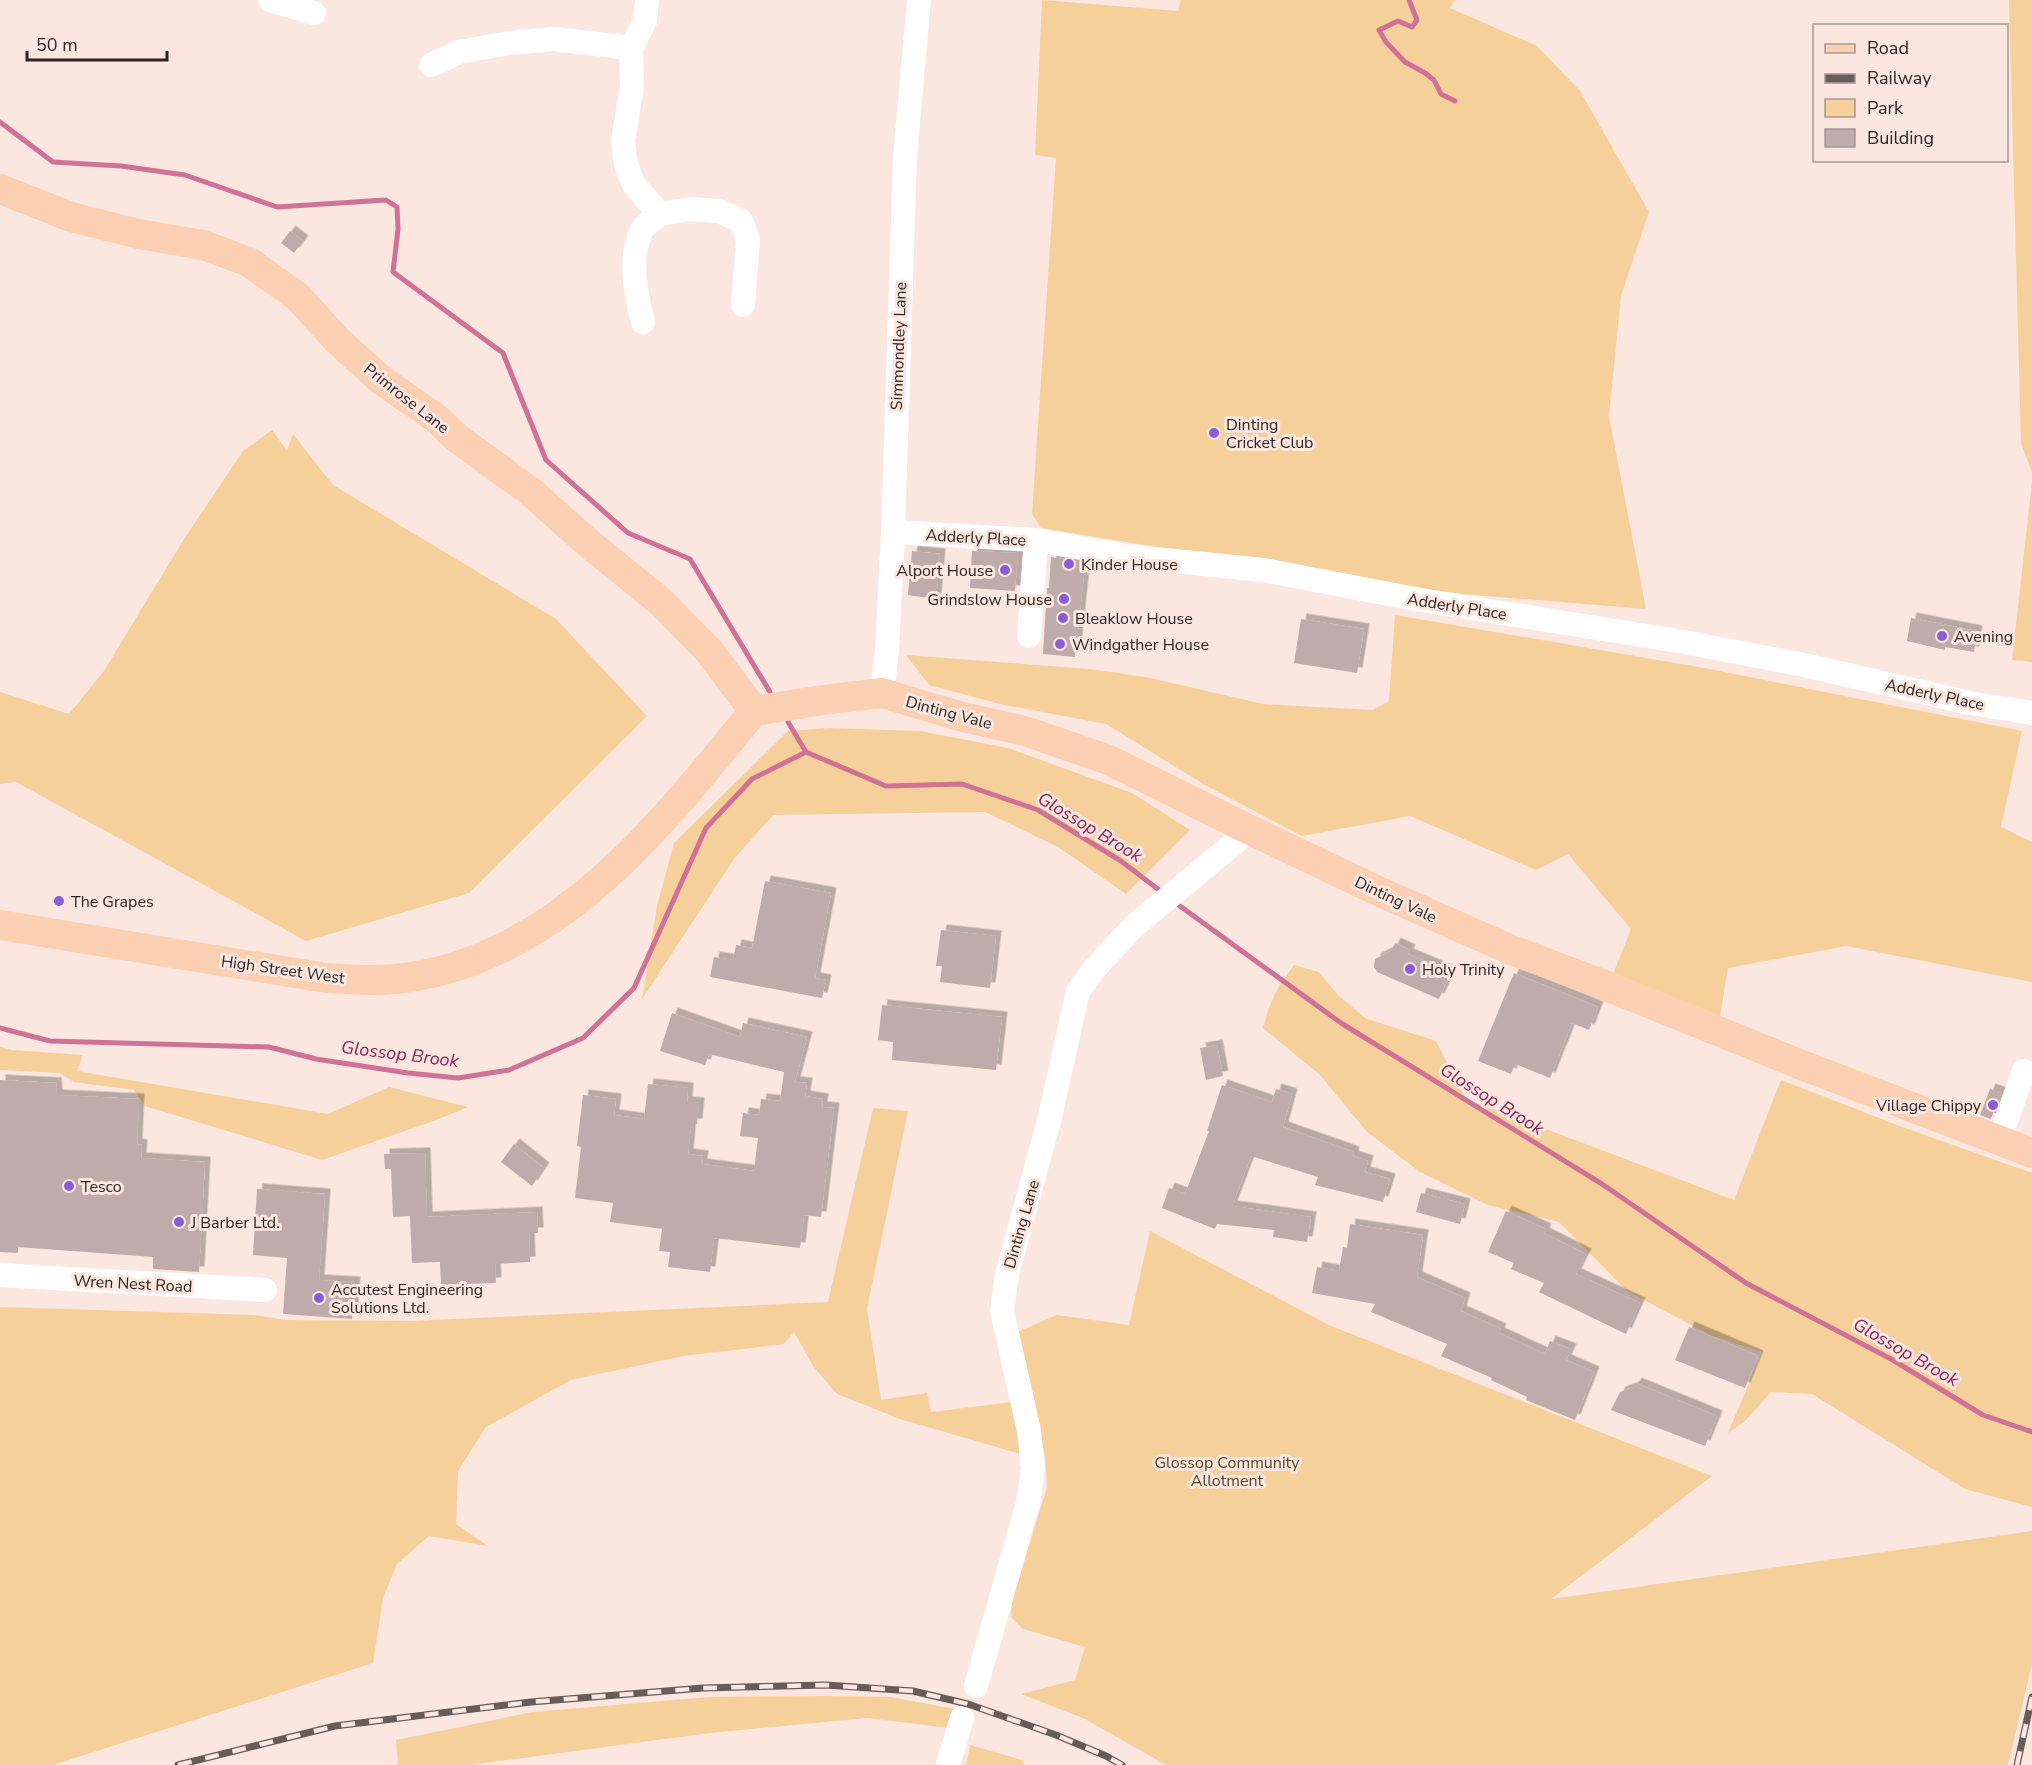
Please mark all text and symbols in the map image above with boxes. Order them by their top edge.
scale bar [27,24,166,62]
legend [1813,24,2008,162]
text: 50 m [36,33,78,57]
text: Road [1867,36,1909,60]
text: Railway [1867,66,1932,90]
text: Park [1867,96,1904,120]
text: Building [1867,126,1934,150]
street label: Simmondley Lane [886,281,912,411]
street label: Primrose Lane [359,358,454,439]
place label: Dinting Cricket Club [1226,414,1313,454]
marker: Dinting Cricket Club [1207,426,1221,440]
street label: Adderly Place [925,524,1027,552]
place label: Kinder House [1081,554,1178,576]
marker: Kinder House [1062,557,1076,571]
place label: Alport House [896,560,993,582]
marker: Alport House [998,563,1012,577]
street label: Adderly Place [1405,588,1508,626]
place label: Grindslow House [928,589,1052,611]
marker: Grindslow House [1057,592,1071,606]
place label: Bleaklow House [1075,608,1193,630]
marker: Bleaklow House [1056,611,1070,625]
place label: Avening [1954,626,2013,648]
marker: Avening [1935,629,1949,643]
place label: Windgather House [1072,634,1209,656]
marker: Windgather House [1053,637,1067,651]
street label: Adderly Place [1883,674,1986,716]
street label: Dinting Vale [903,691,994,735]
water label: Glossop Brook [1033,786,1148,868]
street label: Dinting Vale [1351,871,1440,929]
place label: The Grapes [71,891,154,913]
marker: The Grapes [52,894,66,908]
street label: High Street West [220,950,346,990]
place label: Holy Trinity [1422,959,1505,981]
marker: Holy Trinity [1403,962,1417,976]
water label: Glossop Brook [340,1035,461,1073]
water label: Glossop Brook [1435,1057,1549,1141]
place label: Village Chippy [1875,1095,1982,1117]
marker: Village Chippy [1986,1098,2000,1112]
place label: Tesco [81,1176,122,1198]
street label: Dinting Lane [999,1177,1045,1271]
marker: Tesco [62,1179,76,1193]
place label: J Barber Ltd. [190,1212,280,1234]
marker: J Barber Ltd. [172,1215,186,1229]
street label: Wren Nest Road [73,1270,193,1298]
place label: Accutest Engineering Solutions Ltd. [331,1279,483,1319]
marker: Accutest Engineering Solutions Ltd. [312,1291,326,1305]
water label: Glossop Brook [1849,1312,1964,1392]
park label: Glossop Community Allotment [1154,1452,1300,1492]

